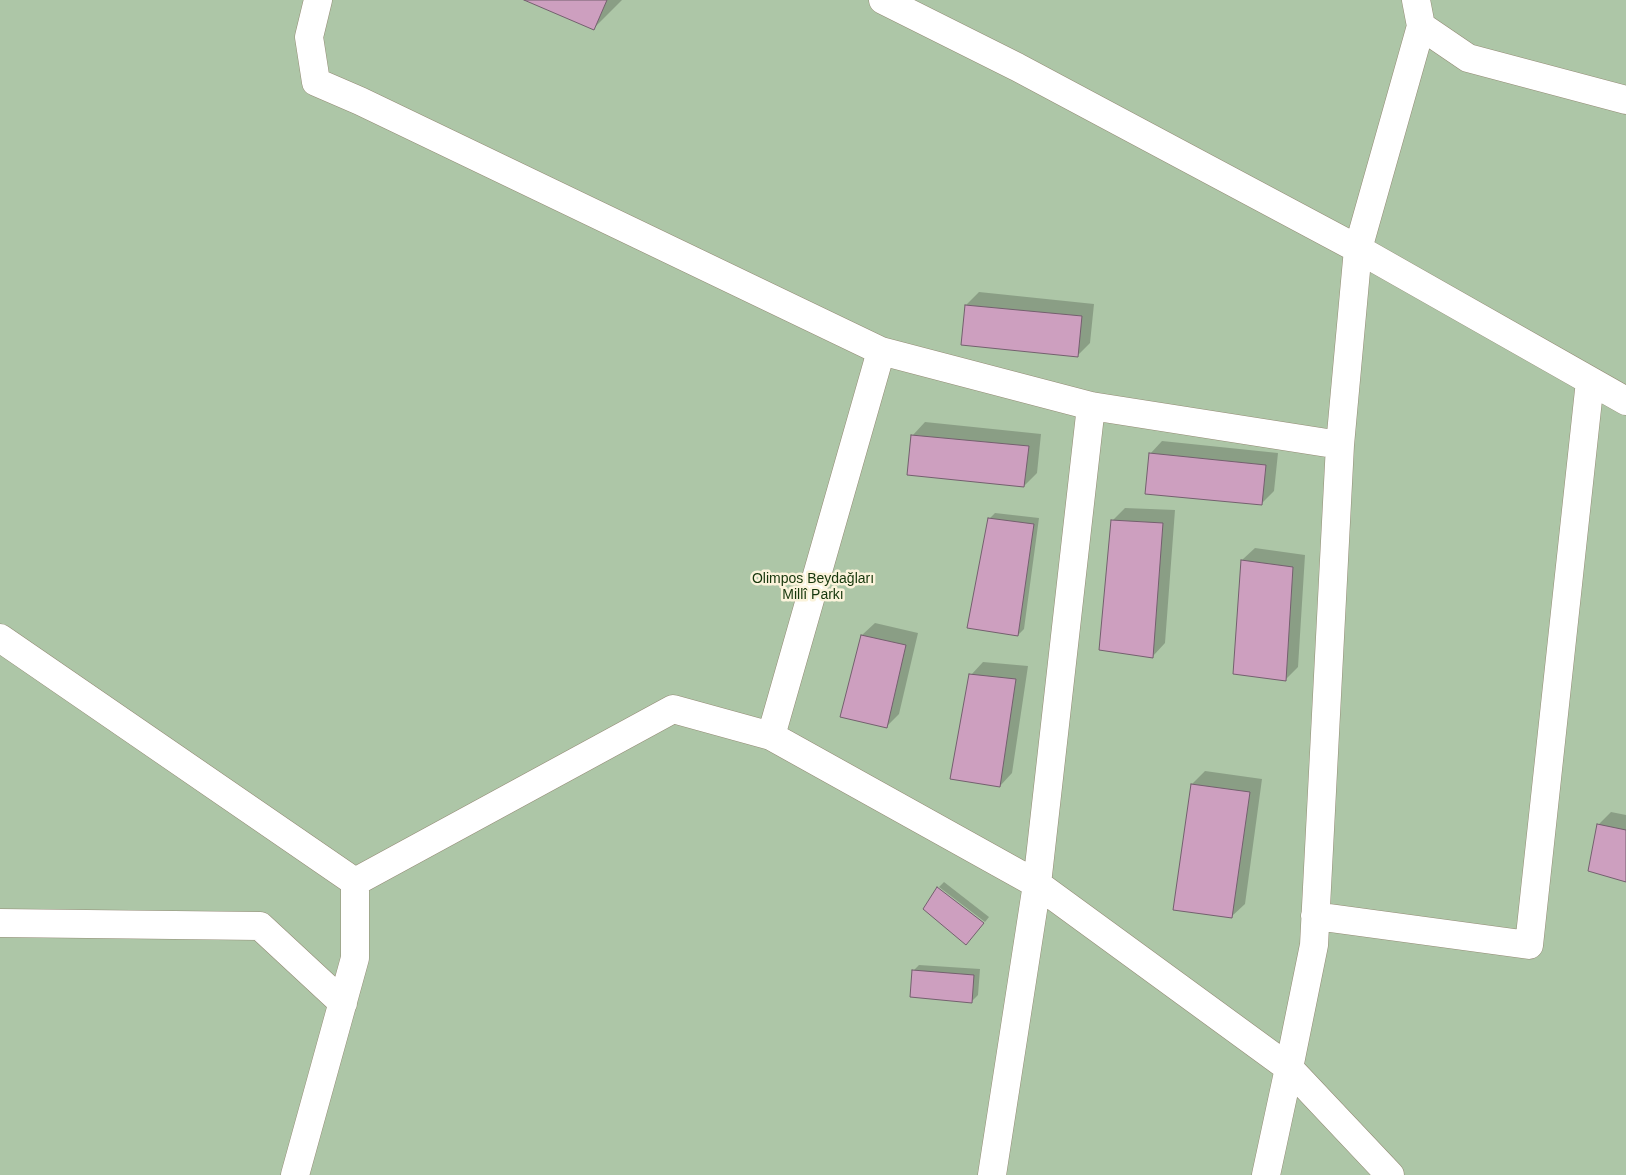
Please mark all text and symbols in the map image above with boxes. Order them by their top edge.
park label: Olimpos Beydağları Millî Parkı [752,571,874,604]

